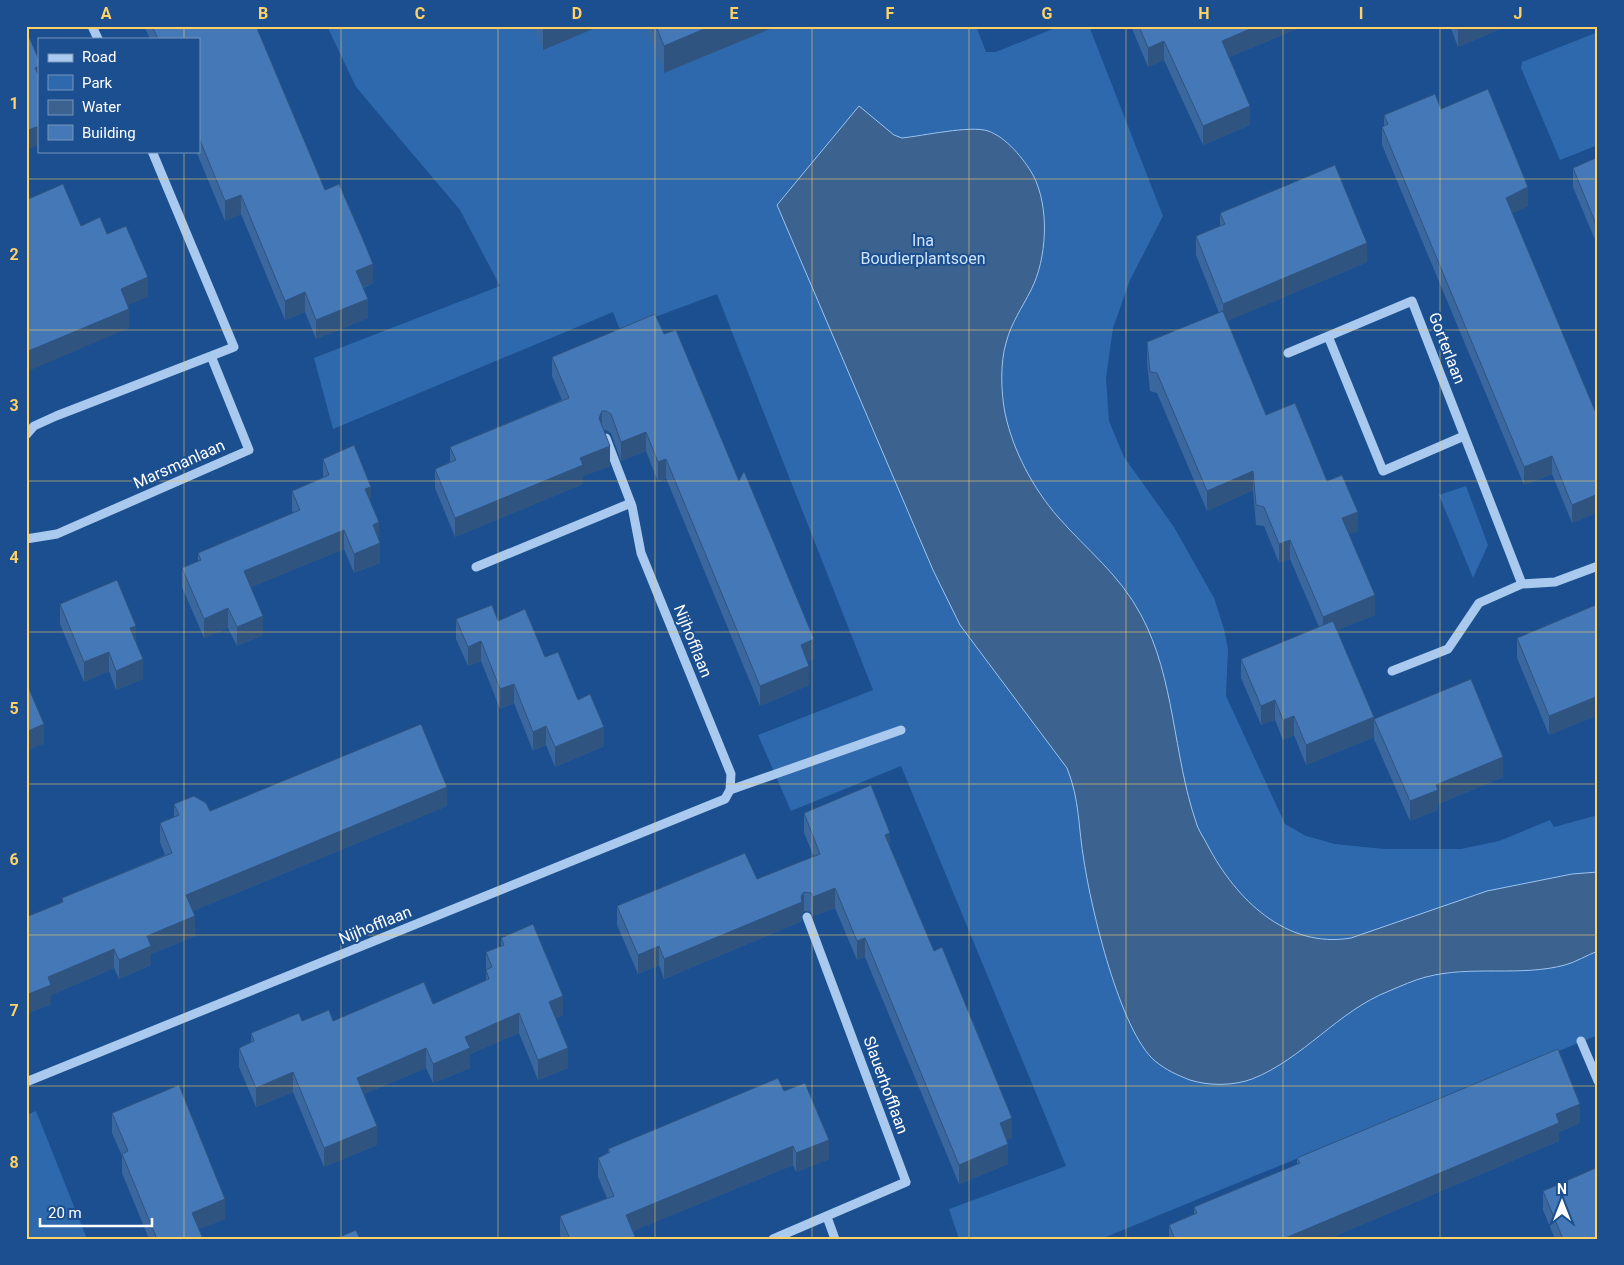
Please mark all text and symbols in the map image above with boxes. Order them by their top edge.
text: A [101,4,112,23]
text: B [258,4,268,23]
text: C [415,4,425,23]
text: D [572,4,582,23]
text: E [730,4,739,23]
text: F [886,4,895,23]
text: G [1042,4,1053,23]
text: H [1198,4,1210,23]
text: I [1359,4,1363,23]
text: J [1514,4,1522,23]
legend [38,38,200,152]
text: Road [82,48,116,66]
text: Park [82,74,113,92]
text: 1 [9,94,19,113]
text: Water [82,98,121,116]
text: Building [82,124,136,142]
park label: Ina Boudierplantsoen [860,231,986,268]
text: 2 [9,245,19,264]
street label: Gorterlaan [1425,310,1469,386]
text: 3 [9,396,19,415]
street label: Marsmanlaan [130,435,228,493]
text: 4 [9,548,19,567]
street label: Nijhofflaan [670,602,716,680]
text: 5 [9,699,19,718]
text: 6 [9,850,19,869]
street label: Nijhofflaan [336,902,414,948]
text: 7 [9,1001,19,1020]
street label: Slauerhofflaan [860,1034,912,1136]
text: 8 [9,1153,19,1172]
north arrow [1536,1178,1586,1228]
text: N [1557,1181,1567,1197]
scale bar [40,1195,152,1227]
text: 20 m [48,1204,82,1222]

